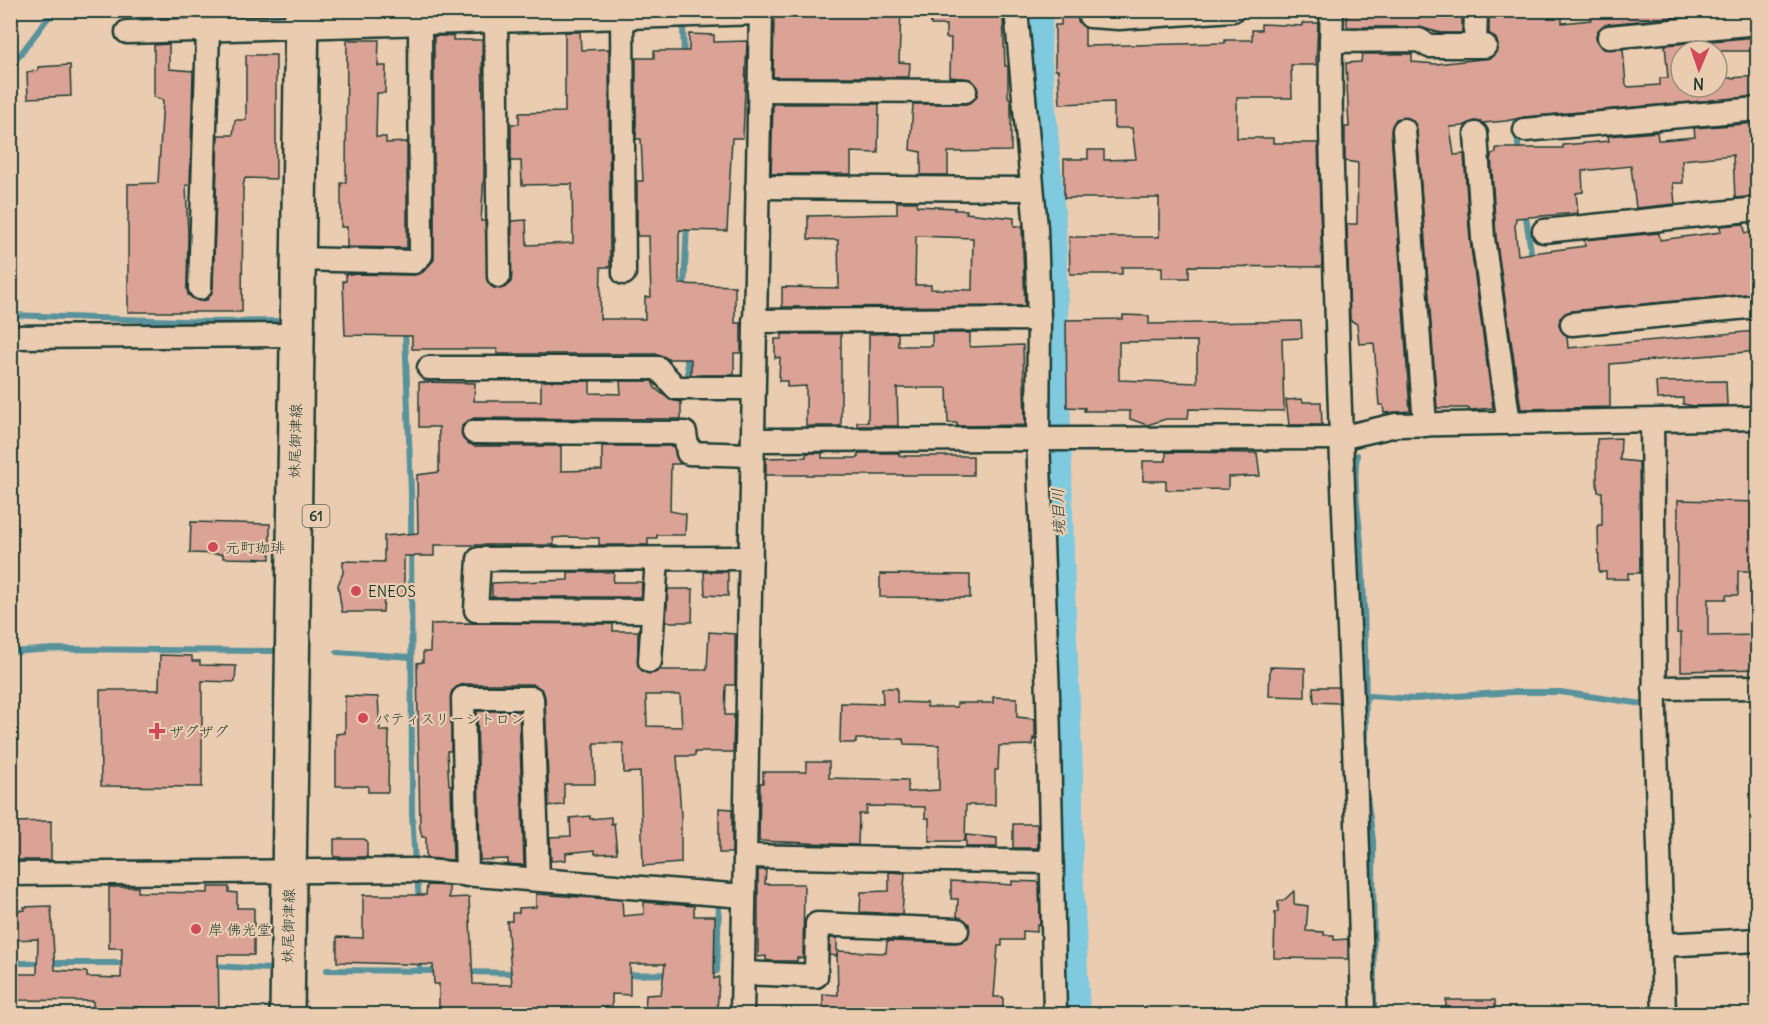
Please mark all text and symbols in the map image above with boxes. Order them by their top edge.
north arrow [1669,39,1729,99]
text: N [1693,74,1704,94]
street label: 妹尾御津線 [285,403,305,479]
water label: 境目川 [1047,488,1069,536]
road number: 61 [302,505,330,527]
place label: 元町珈琲 [225,538,285,557]
marker: 元町珈琲 [206,540,220,554]
place label: ENEOS [368,582,416,601]
marker: ENEOS [349,584,363,598]
place label: パティスリーシトロン [375,709,525,728]
marker: パティスリーシトロン [356,711,370,725]
place label: ザグザグ [169,722,228,741]
marker: ザグザグ [150,724,164,738]
street label: 妹尾御津線 [278,888,298,964]
place label: 岸 佛光堂 [208,920,272,939]
marker: 岸 佛光堂 [189,922,203,936]

